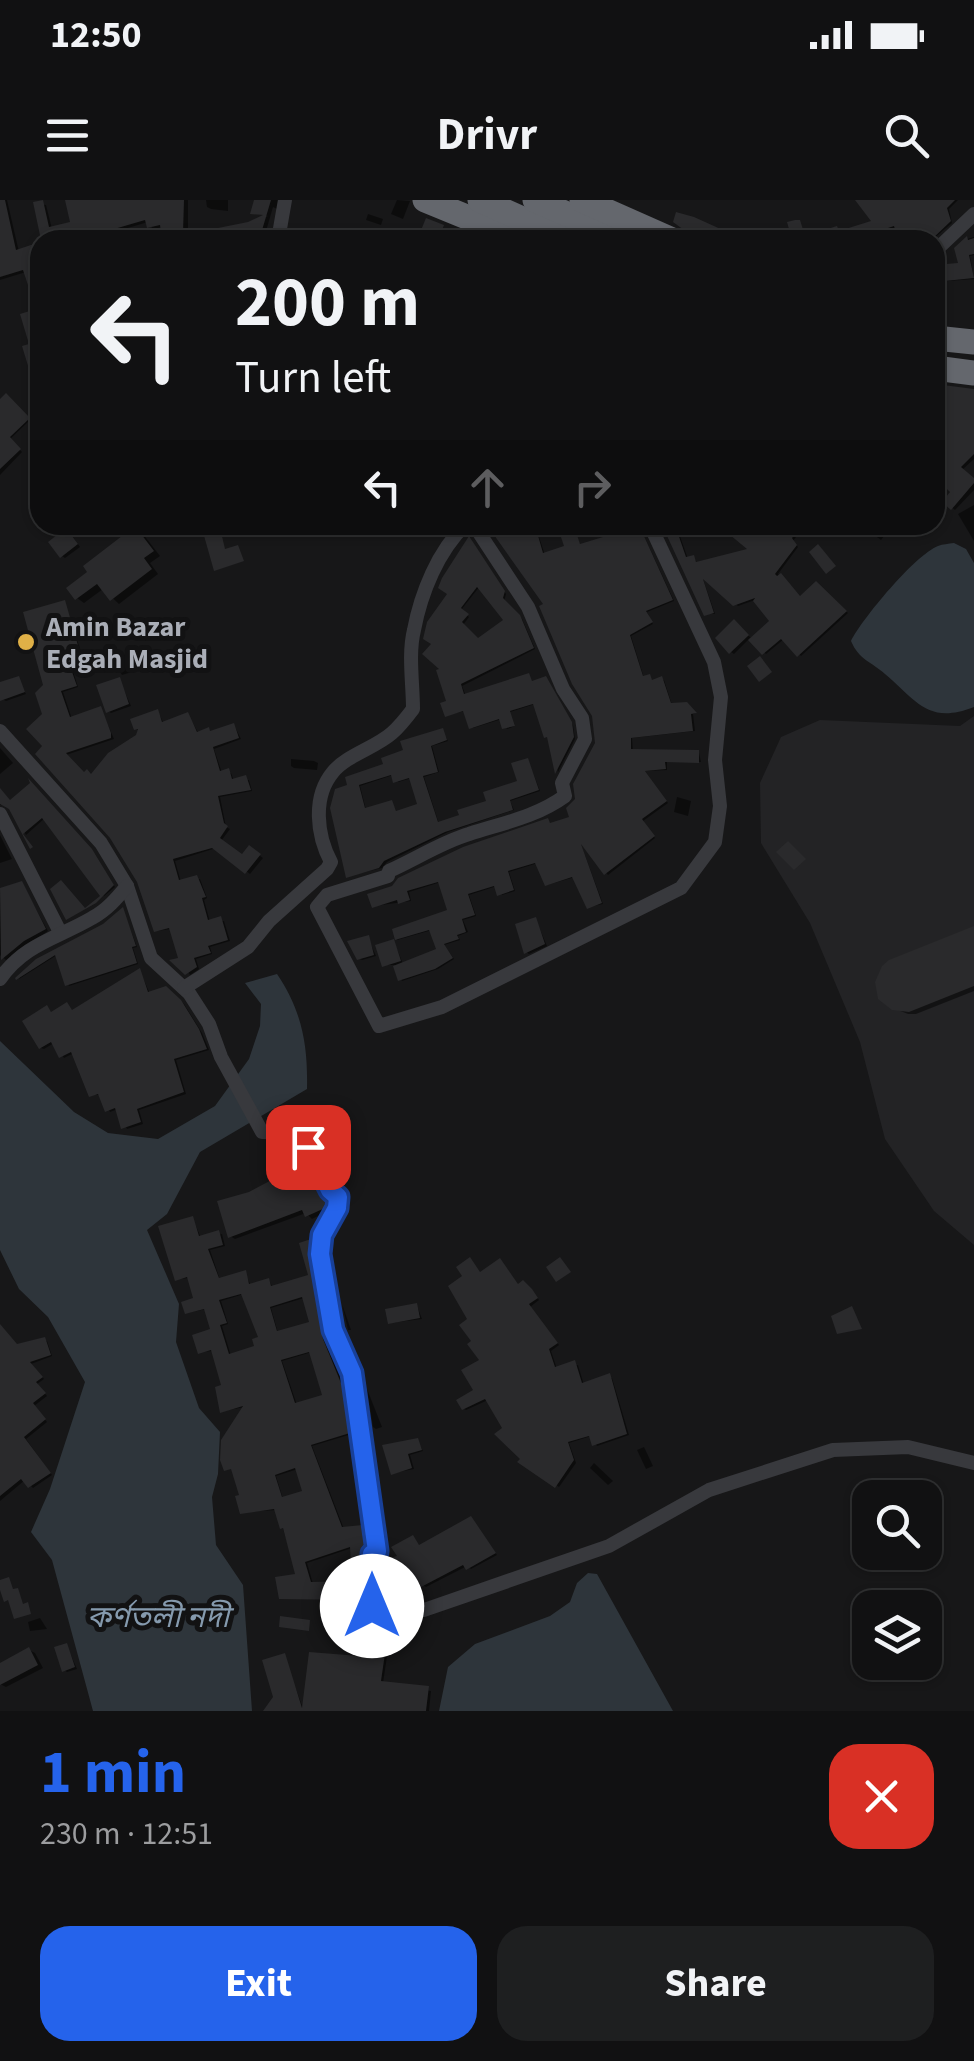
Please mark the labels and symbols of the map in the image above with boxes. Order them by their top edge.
place label: Amin Bazar Edgah Masjid [45,607,208,679]
marker: Amin Bazar Edgah Masjid [15,631,37,653]
pin [266,1105,351,1190]
position arrow [320,1554,424,1658]
water label: কর্ণতলী নদী [87,1596,234,1639]

